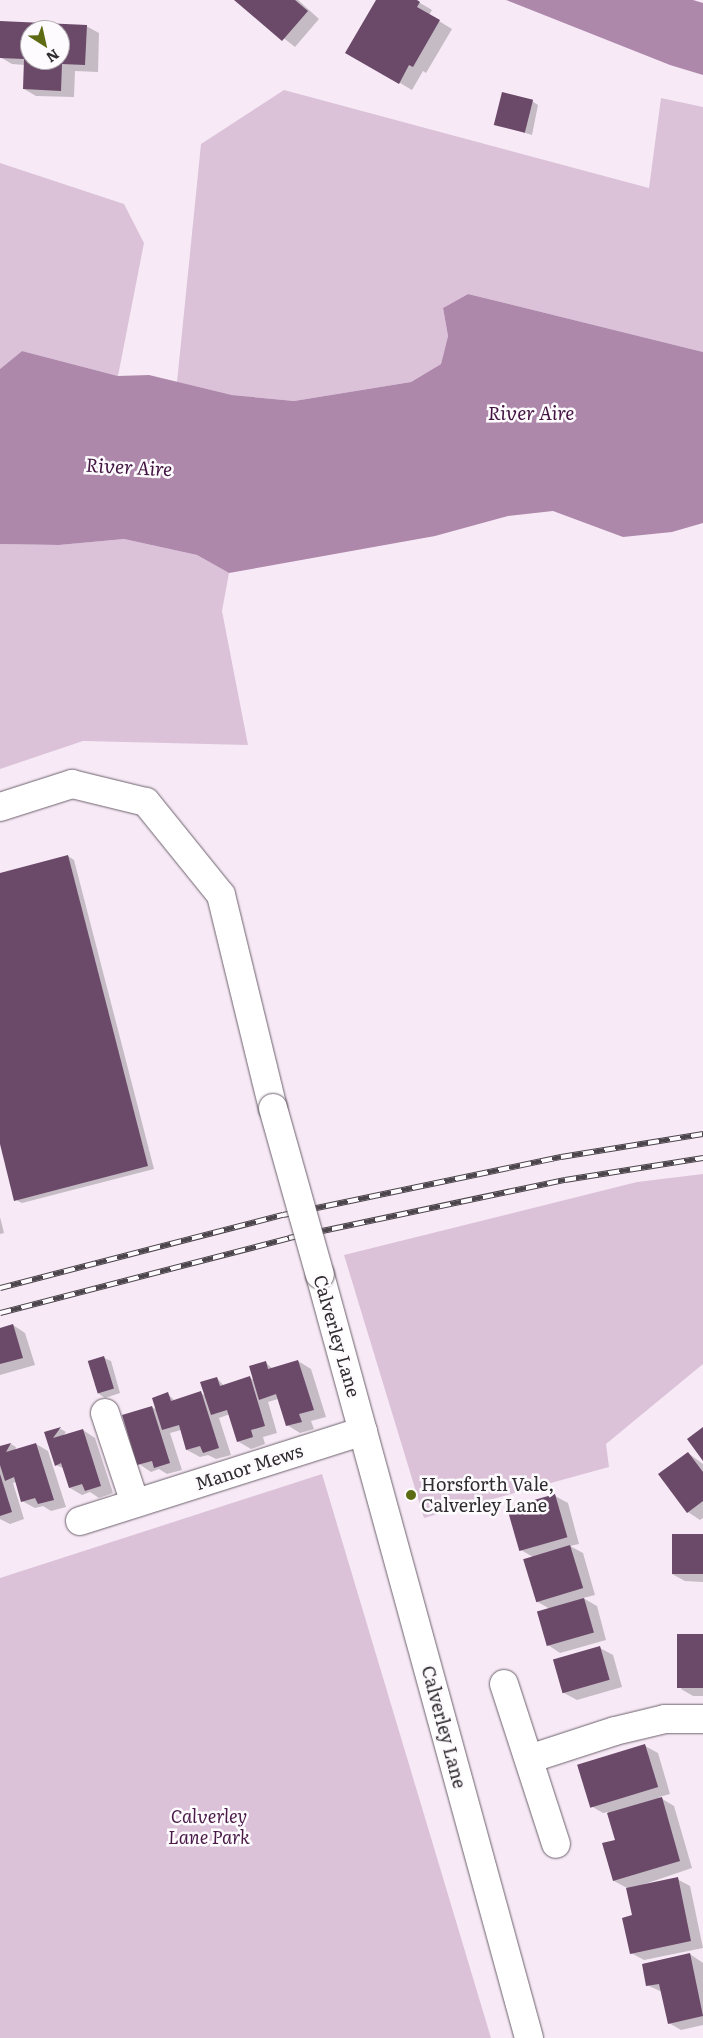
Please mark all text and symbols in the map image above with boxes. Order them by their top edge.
north arrow [20,20,70,70]
text: N [42,45,64,68]
water label: River Aire [488,402,574,424]
water label: River Aire [85,453,173,481]
street label: Calverley Lane [309,1272,365,1400]
street label: Manor Mews [192,1439,306,1495]
place label: Horsforth Vale, Calverley Lane [421,1474,554,1516]
marker: Horsforth Vale, Calverley Lane [405,1489,417,1501]
street label: Calverley Lane [417,1663,471,1791]
park label: Calverley Lane Park [168,1806,250,1848]

